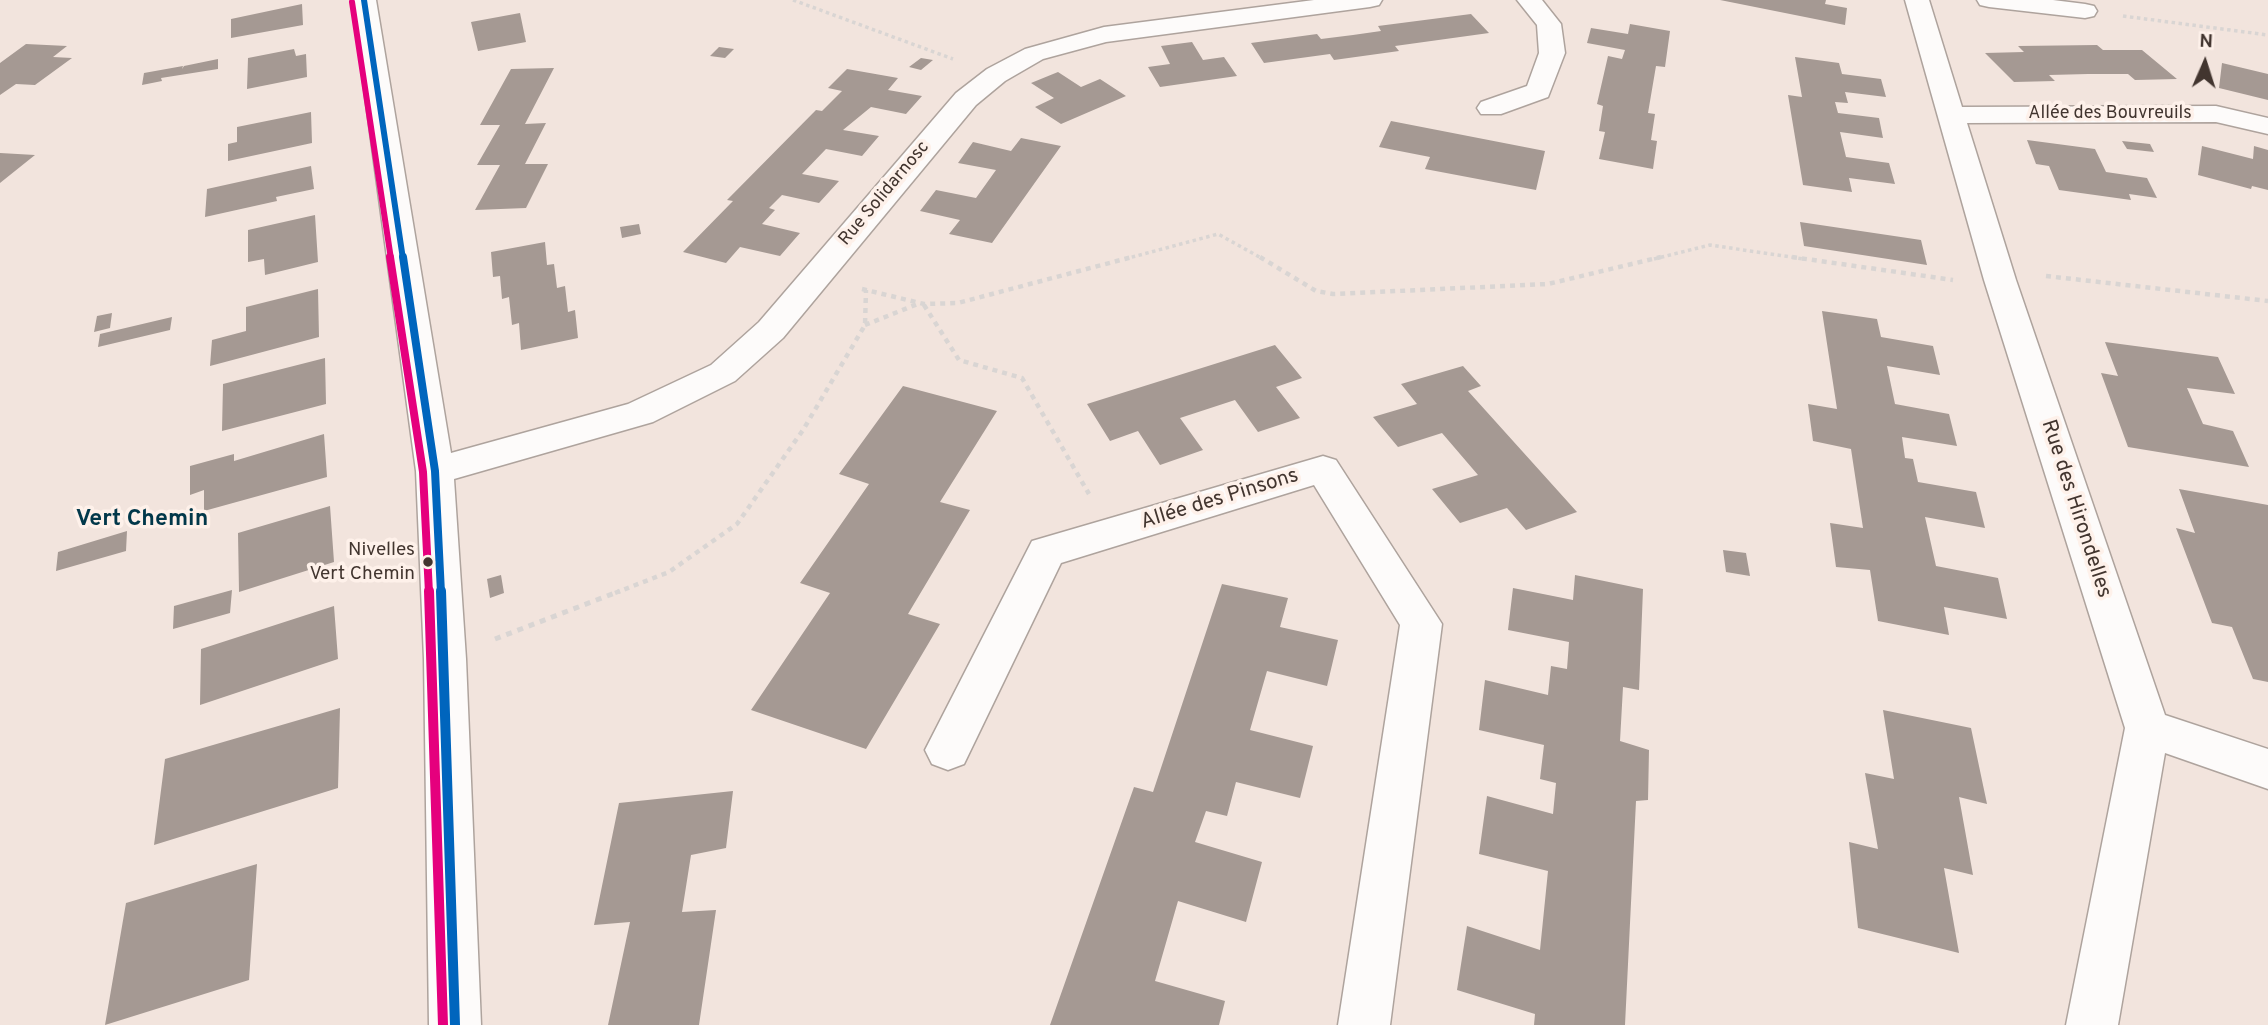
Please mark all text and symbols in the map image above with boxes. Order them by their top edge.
north arrow [2170,28,2240,98]
text: N [2199,30,2214,54]
street label: Allée des Bouvreuils [2028,103,2192,125]
street label: Rue Solidarnosc [835,137,935,251]
street label: Rue des Hirondelles [2034,417,2116,601]
street label: Allée des Pinsons [1138,464,1302,536]
district label: Vert Chemin [76,506,208,534]
place label: Nivelles Vert Chemin [309,540,415,584]
marker: Nivelles Vert Chemin [421,555,435,569]

